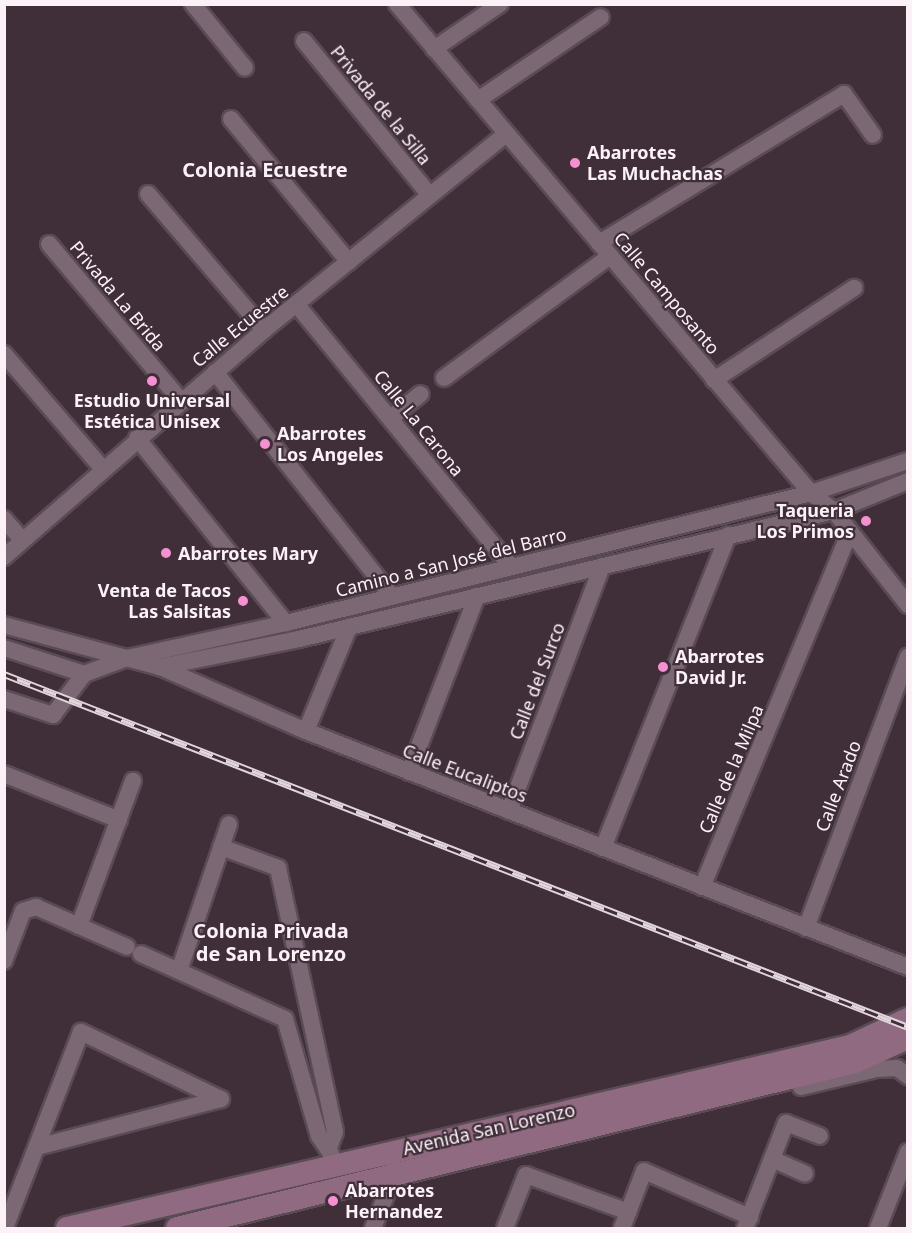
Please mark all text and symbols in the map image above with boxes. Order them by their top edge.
street label: Privada de la Silla [326,41,436,169]
place label: Abarrotes Las Muchachas [587,142,723,184]
marker: Abarrotes Las Muchachas [568,156,582,170]
district label: Colonia Ecuestre [182,157,348,181]
street label: Calle Camposanto [610,227,724,359]
street label: Privada La Brida [66,237,170,355]
street label: Calle Ecuestre [187,281,293,371]
street label: Calle La Carona [370,366,468,480]
marker: Estudio Universal Estética Unisex [145,374,159,388]
place label: Estudio Universal Estética Unisex [74,390,230,432]
place label: Abarrotes Los Angeles [277,423,383,466]
marker: Abarrotes Los Angeles [258,437,272,451]
place label: Taqueria Los Primos [757,500,854,542]
marker: Taqueria Los Primos [859,514,873,528]
street label: Camino a San José del Barro [333,523,569,601]
place label: Abarrotes Mary [178,542,318,564]
marker: Abarrotes Mary [159,546,173,560]
place label: Venta de Tacos Las Salsitas [98,580,231,622]
marker: Venta de Tacos Las Salsitas [236,594,250,608]
street label: Calle del Surco [505,619,569,743]
place label: Abarrotes David Jr. [675,646,764,688]
marker: Abarrotes David Jr. [656,660,670,674]
street label: Calle de la Milpa [694,701,768,837]
street label: Calle Arado [811,737,865,835]
street label: Calle Eucaliptos [400,739,530,807]
district label: Colonia Privada de San Lorenzo [193,918,349,965]
street label: Avenida San Lorenzo [401,1099,577,1159]
place label: Abarrotes Hernandez [345,1180,443,1222]
marker: Abarrotes Hernandez [326,1194,340,1208]

